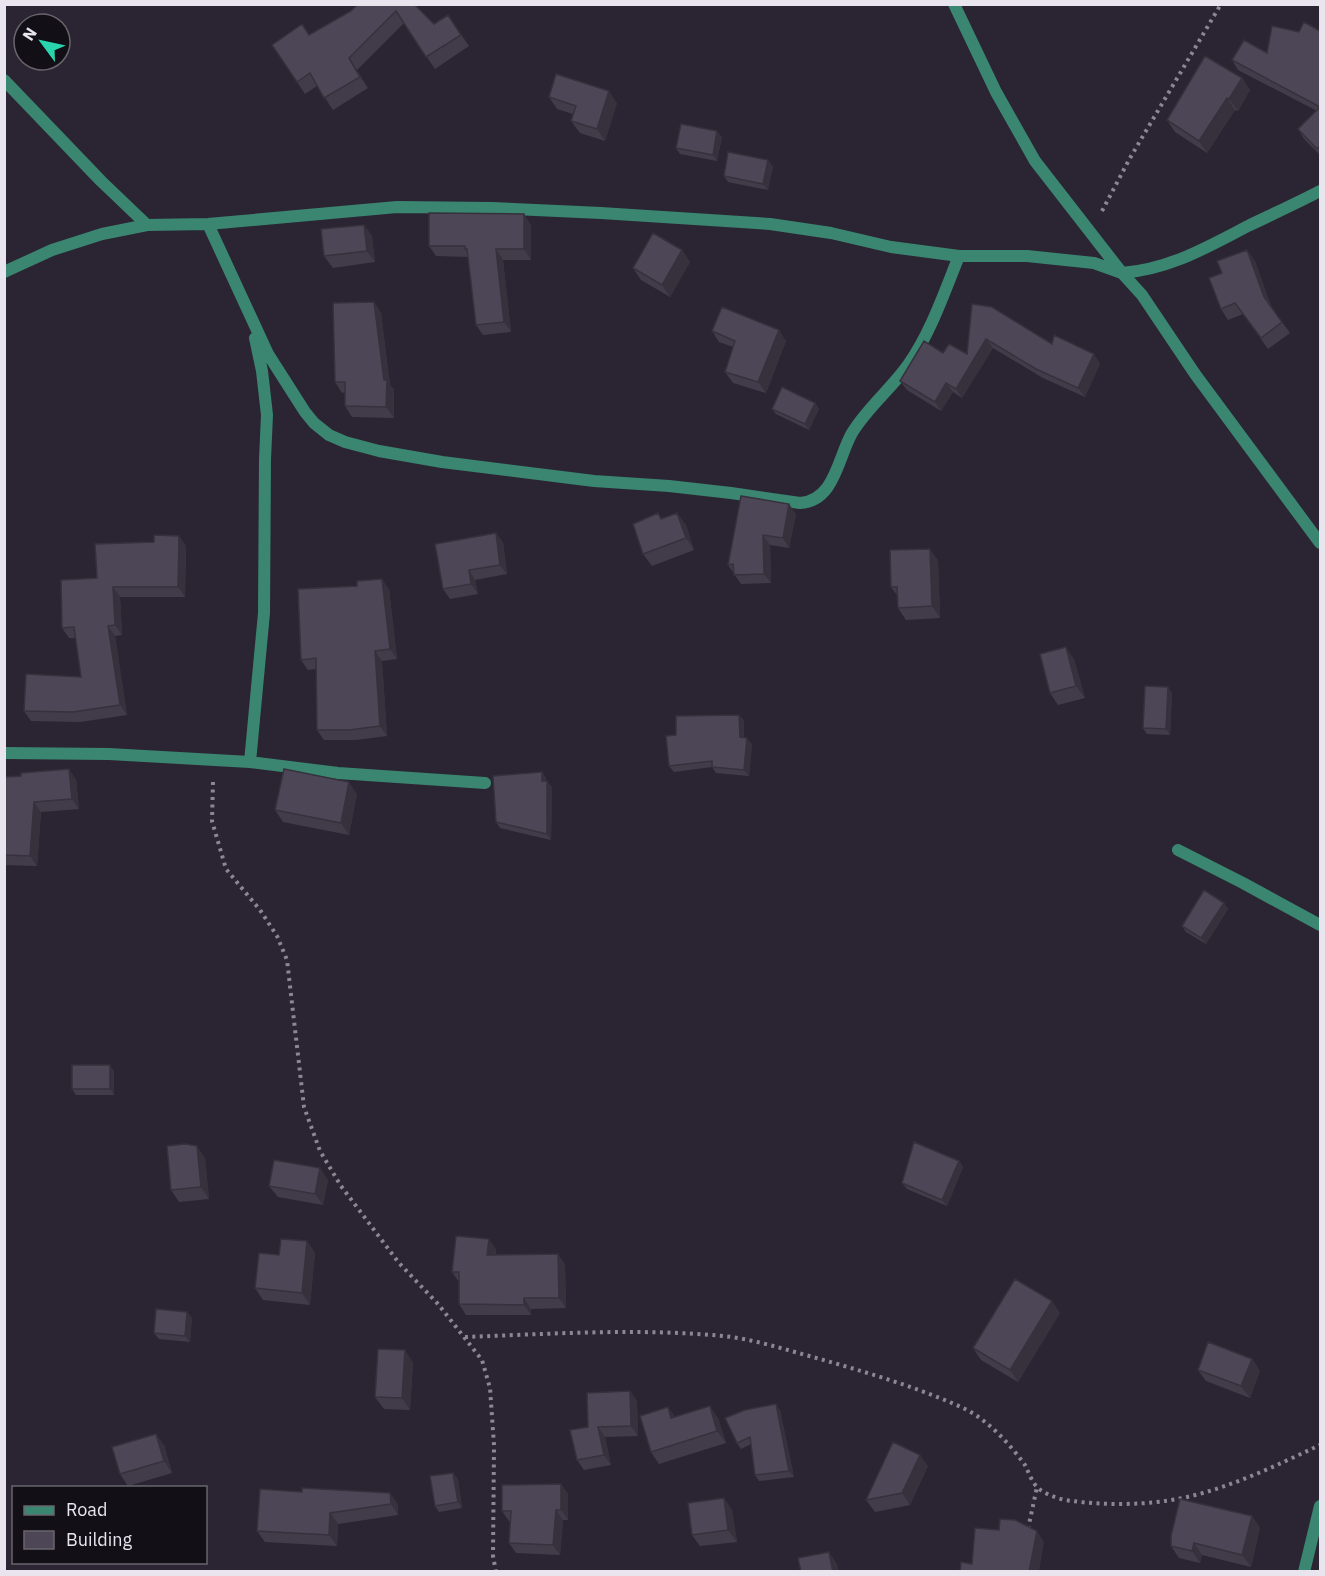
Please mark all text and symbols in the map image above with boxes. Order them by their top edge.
north arrow [12,12,72,72]
text: N [18,24,41,44]
legend [12,1486,207,1564]
text: Road [66,1498,107,1521]
text: Building [66,1528,133,1551]

